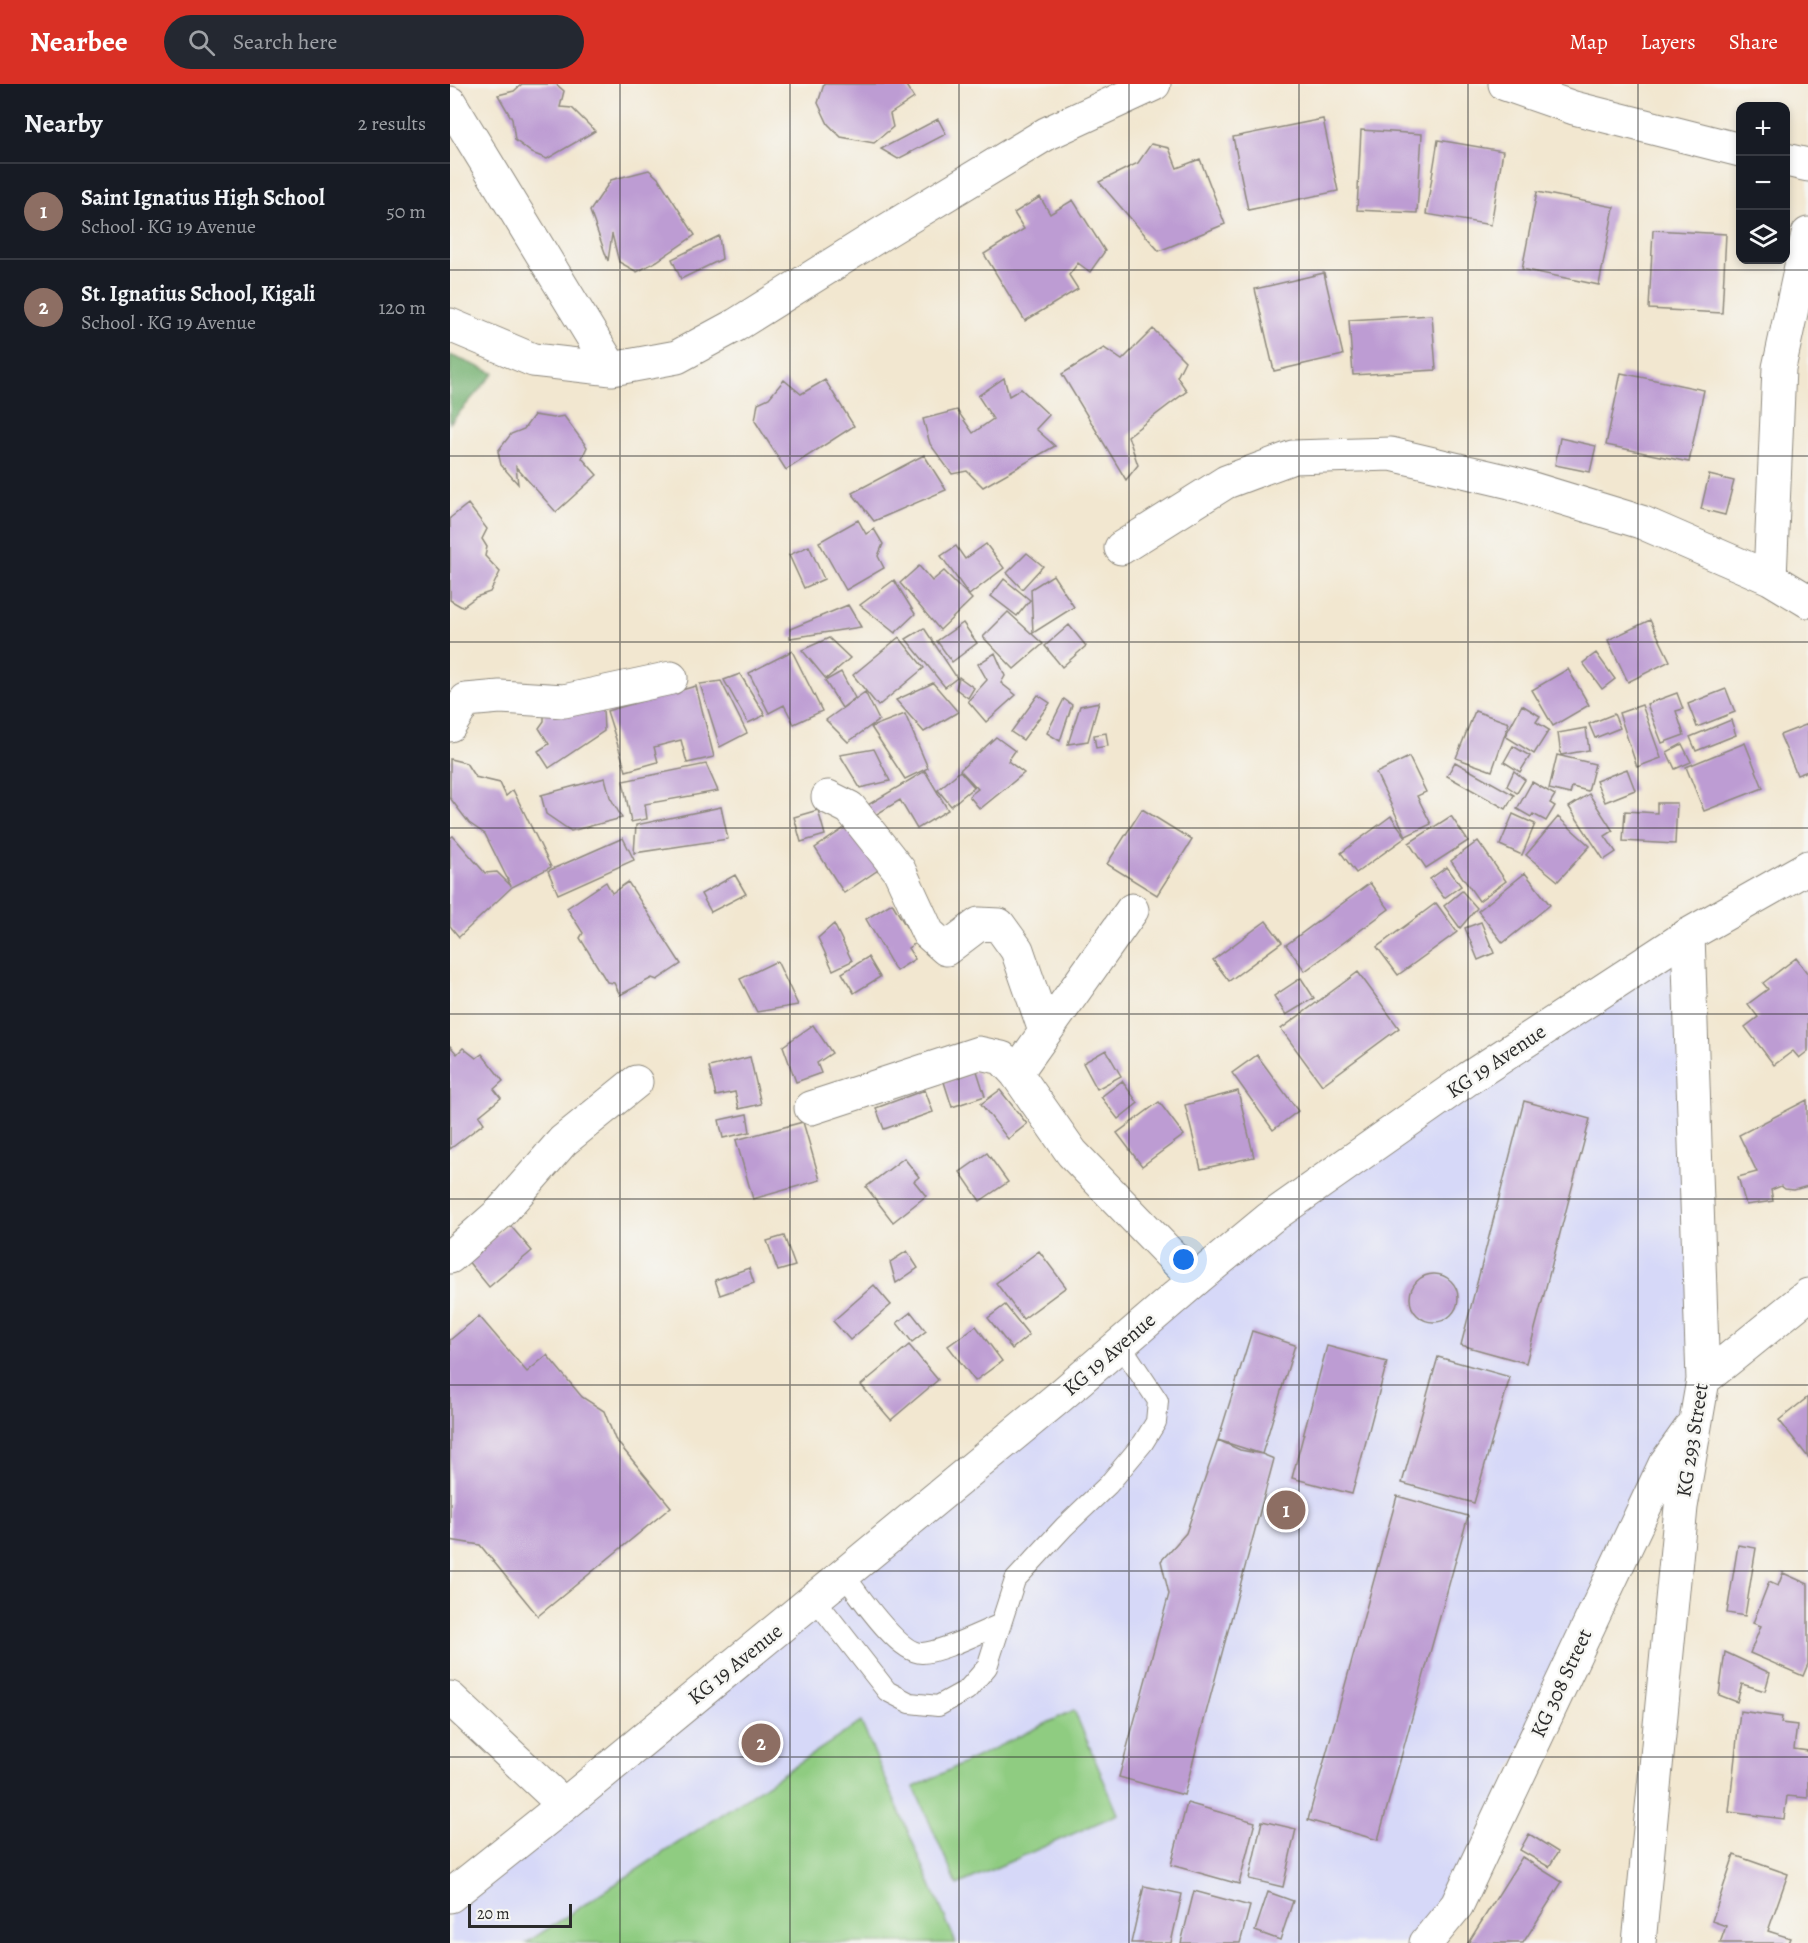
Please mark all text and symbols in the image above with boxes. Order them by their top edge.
search box [164,15,584,69]
text: Nearbee [30,23,128,61]
icon: search [185,26,218,59]
text: Search here [233,27,337,57]
text: Map [1569,28,1608,56]
text: Layers [1641,28,1696,56]
text: Share [1729,28,1778,56]
map controls [1736,102,1790,264]
button: + [1736,102,1790,156]
text: Nearby [24,106,103,141]
text: 2 results [358,110,426,137]
button: − [1736,156,1790,210]
text: Saint Ignatius High School [81,183,325,213]
text: 1 [40,198,47,225]
text: 50 m [386,198,426,225]
button: layers [1736,210,1790,264]
text: School · KG 19 Avenue [81,213,256,240]
text: St. Ignatius School, Kigali [81,279,315,309]
text: 2 [39,294,48,321]
text: 120 m [378,294,426,321]
text: School · KG 19 Avenue [81,309,256,336]
street label: KG 19 Avenue [1441,1017,1551,1105]
your location [1169,1245,1198,1274]
street label: KG 19 Avenue [1057,1306,1161,1402]
street label: KG 293 Street [1669,1381,1715,1499]
pin: 1 [1266,1488,1306,1532]
street label: KG 19 Avenue [682,1617,788,1711]
street label: KG 308 Street [1524,1624,1598,1742]
pin: 2 [742,1720,780,1766]
scale bar [468,1901,572,1928]
text: 20 m [477,1903,510,1925]

